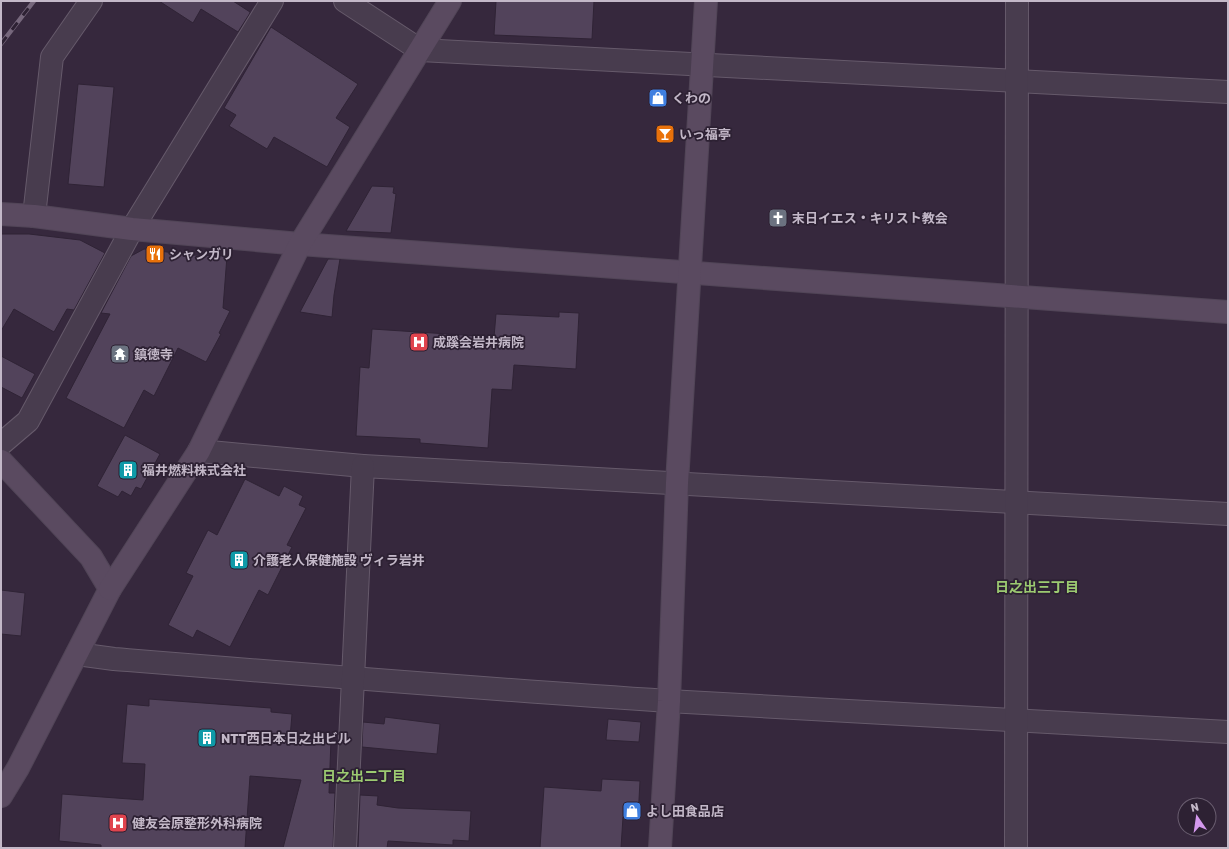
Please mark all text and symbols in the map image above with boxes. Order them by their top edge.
shop icon: くわの [647,87,669,109]
place label: くわの [672,91,711,106]
bar icon: いっ福亭 [654,123,676,145]
place label: いっ福亭 [679,127,731,142]
church icon: 末日イエス・キリスト教会 [767,207,789,229]
place label: 末日イエス・キリスト教会 [792,211,948,226]
restaurant icon: シャンガリ [144,243,166,265]
place label: シャンガリ [169,247,234,262]
hospital icon: 成蹊会岩井病院 [408,331,430,353]
place label: 成蹊会岩井病院 [433,335,524,350]
temple icon: 鎮徳寺 [109,343,131,365]
place label: 鎮徳寺 [134,347,173,362]
building icon: 福井燃料株式会社 [117,459,139,481]
place label: 福井燃料株式会社 [142,463,246,478]
building icon: 介護老人保健施設 ヴィラ岩井 [228,549,250,571]
place label: 介護老人保健施設 ヴィラ岩井 [253,553,425,568]
district label: 日之出三丁目 [995,579,1079,596]
building icon: NTT西日本日之出ビル [196,727,218,749]
place label: NTT西日本日之出ビル [221,731,351,746]
district label: 日之出二丁目 [322,768,406,785]
north arrow [1177,797,1217,837]
shop icon: よし田食品店 [621,800,643,822]
text: N [1190,801,1200,815]
place label: よし田食品店 [646,804,724,819]
hospital icon: 健友会原整形外科病院 [107,812,129,834]
place label: 健友会原整形外科病院 [132,816,262,831]

